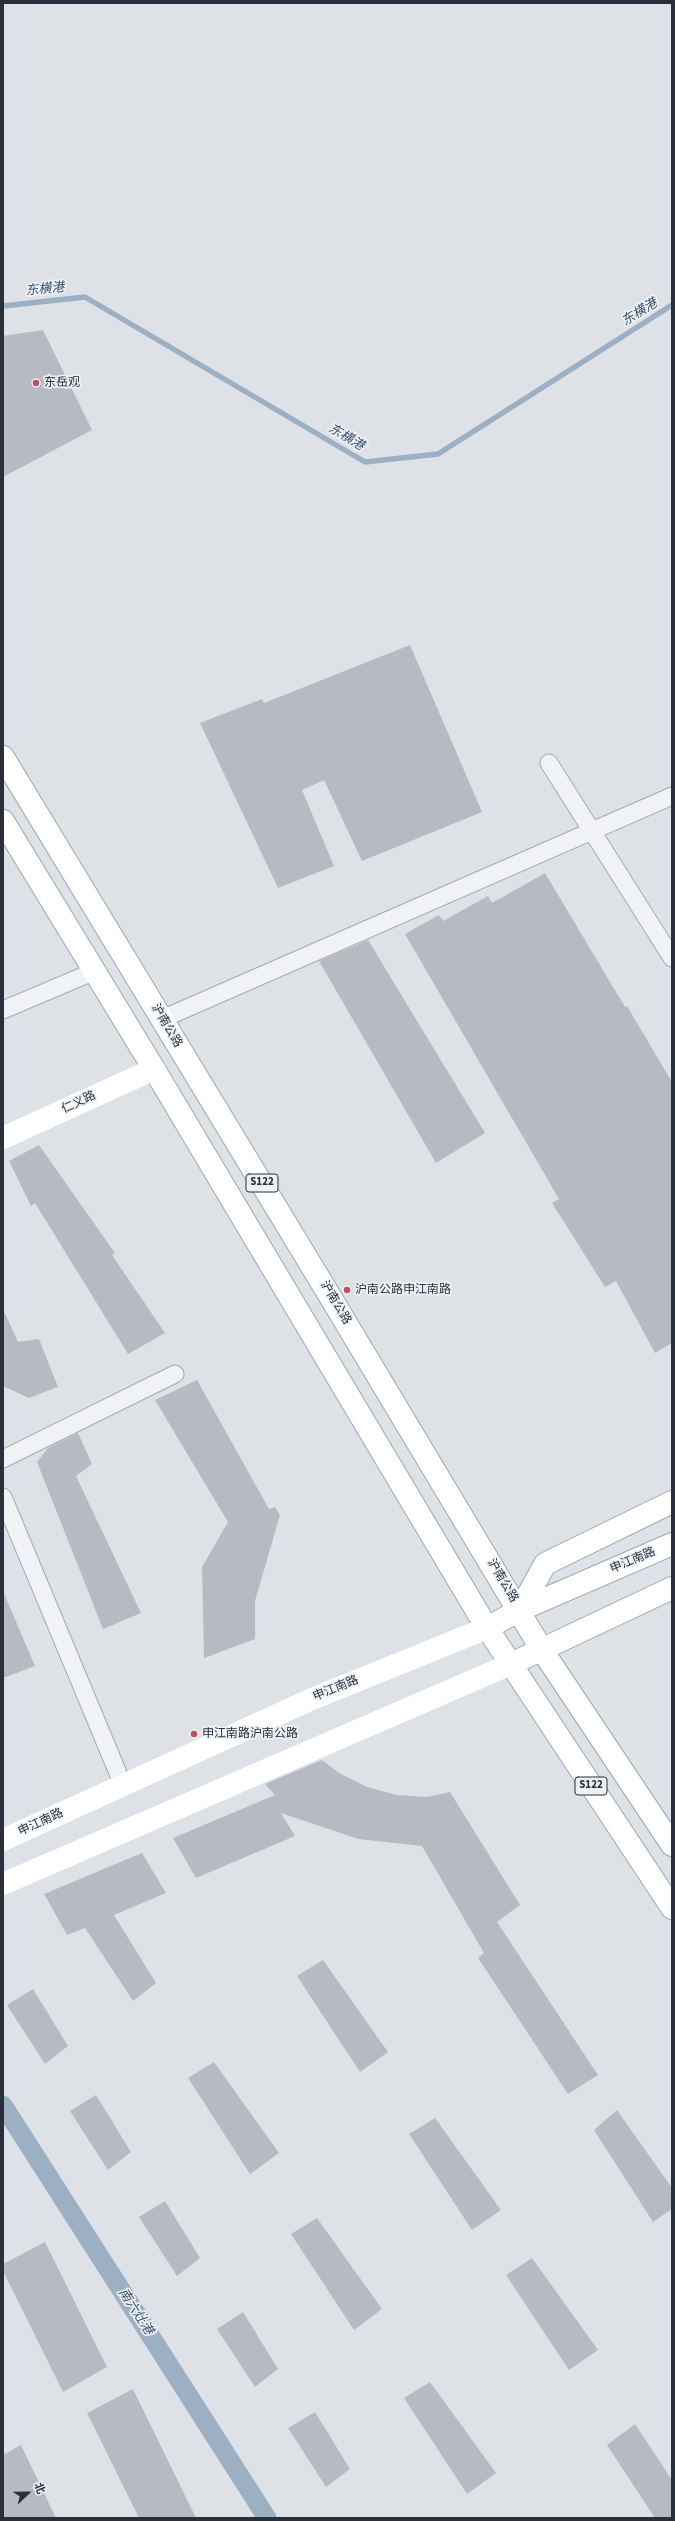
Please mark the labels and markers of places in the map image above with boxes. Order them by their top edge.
place label: 东岳观 [44,376,80,390]
marker: 东岳观 [31,378,41,388]
place label: 沪南公路申江南路 [355,1283,451,1297]
marker: 沪南公路申江南路 [342,1285,352,1295]
place label: 申江南路沪南公路 [202,1727,298,1741]
marker: 申江南路沪南公路 [189,1729,199,1739]

